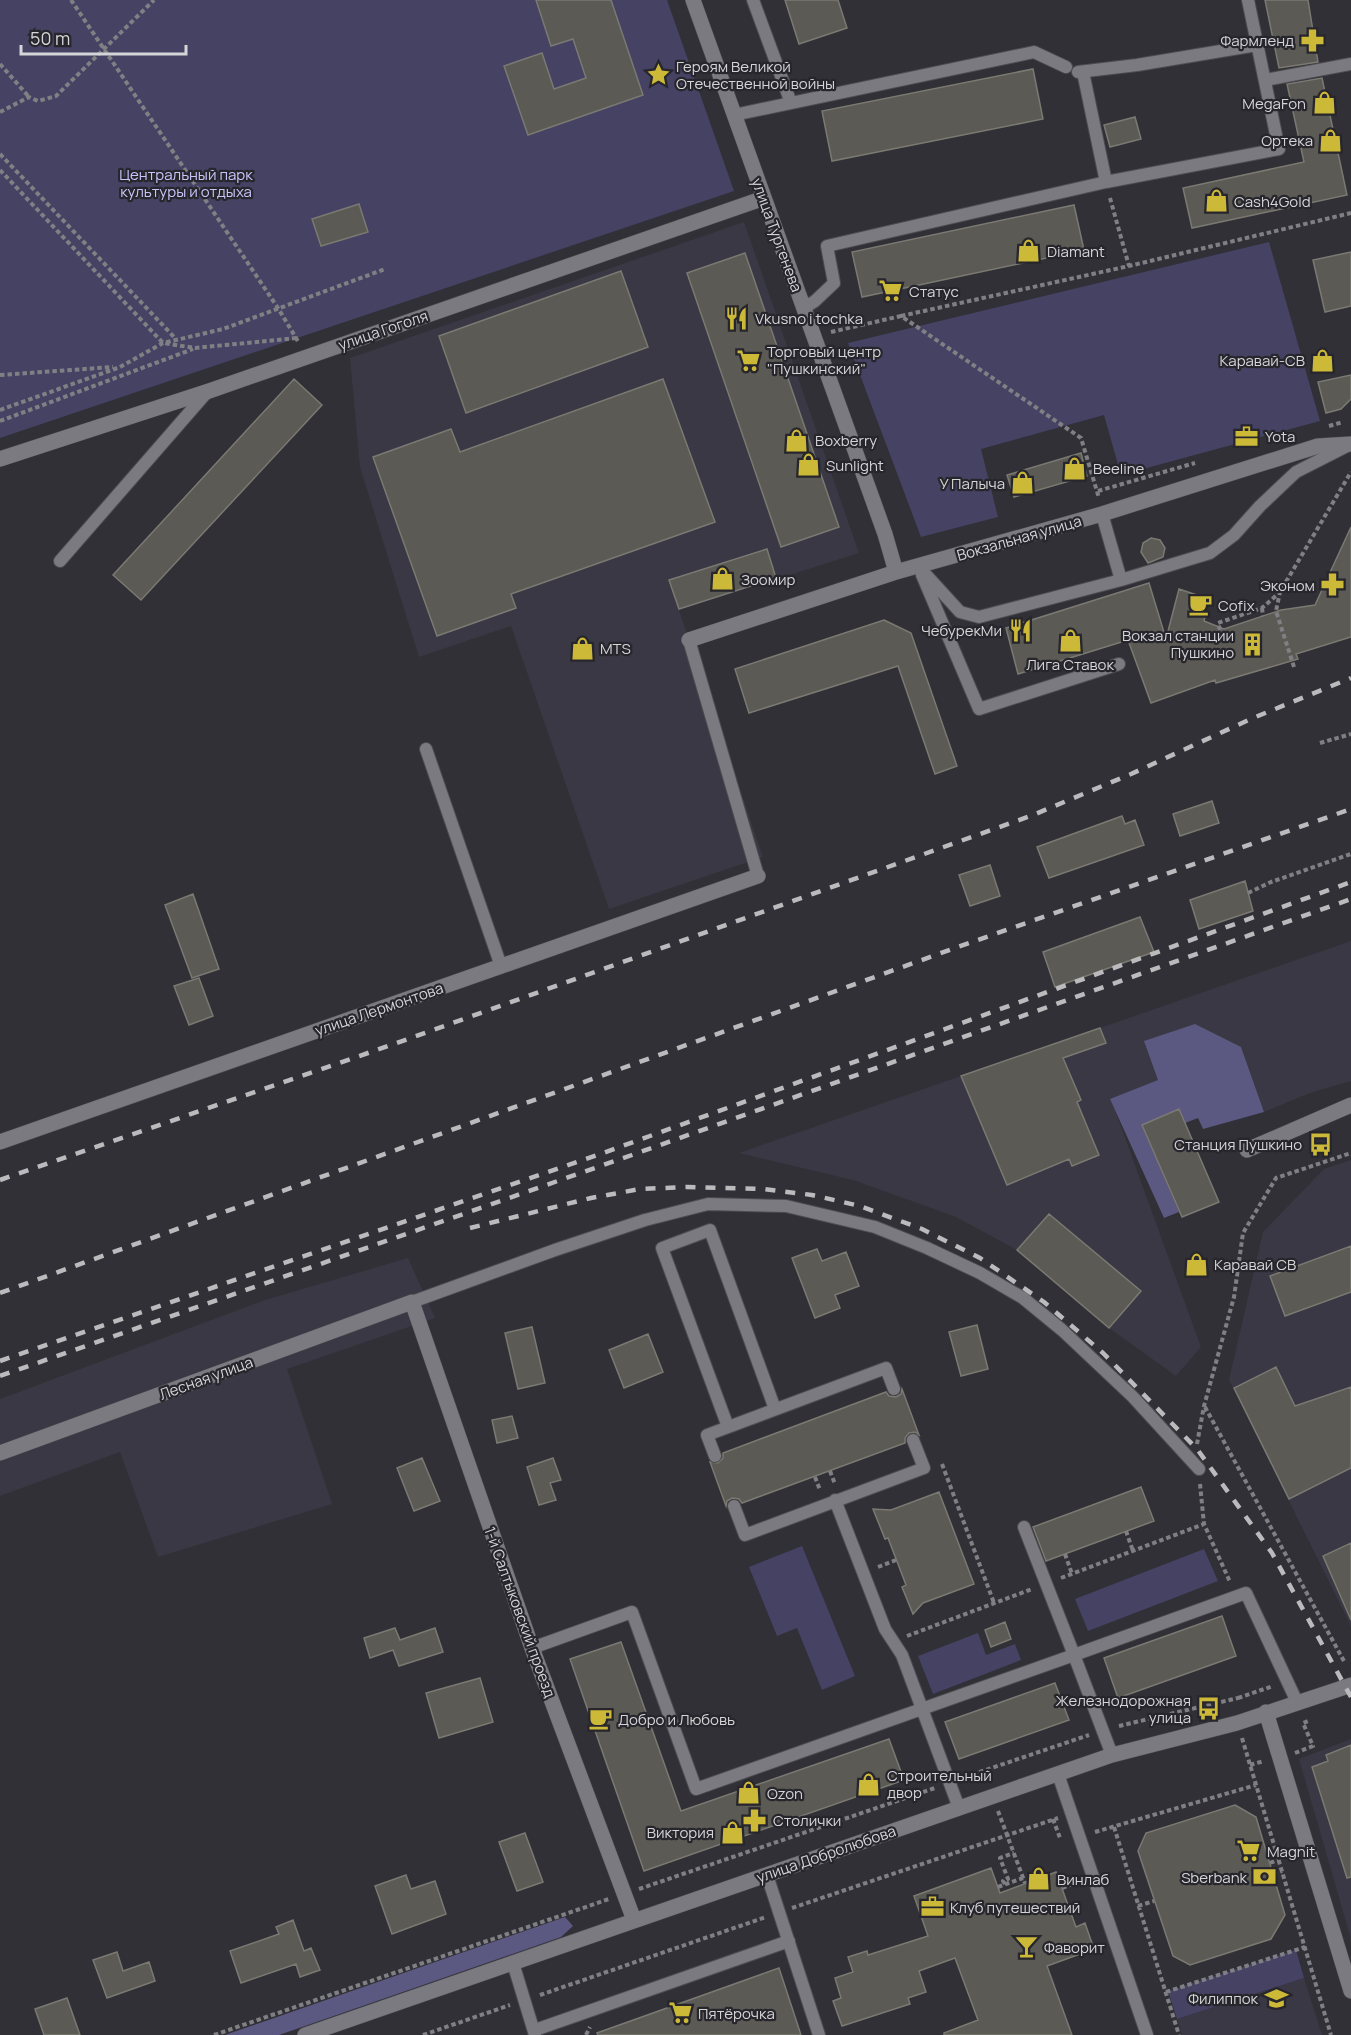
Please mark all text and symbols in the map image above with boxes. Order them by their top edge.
scale bar [21,18,186,56]
text: 50 m [30,26,70,50]
pharmacy icon: Фармленд [1299,27,1325,53]
place label: Фармленд [1221,30,1294,51]
place label: Героям Великой Отечественной войны [676,56,835,94]
place icon: Героям Великой Отечественной войны [645,62,671,88]
shop icon: MegaFon [1311,90,1337,116]
place label: MegaFon [1242,93,1306,114]
shop icon: Ортека [1318,127,1344,153]
place label: Ортека [1261,130,1313,151]
park label: Центральный парк культуры и отдыха [119,164,253,202]
street label: улица Тургенева [747,175,807,295]
shop icon: Cash4Gold [1203,188,1229,214]
place label: Cash4Gold [1234,191,1311,212]
shop icon: Diamant [1016,238,1042,264]
place label: Diamant [1047,241,1105,262]
supermarket icon: Статус [878,278,904,304]
place label: Статус [909,281,959,302]
street label: улица Гоголя [335,305,431,355]
restaurant icon: Vkusno i tochka [724,305,750,331]
place label: Vkusno i tochka [755,308,863,329]
place label: Торговый центр "Пушкинский" [767,341,881,379]
supermarket icon: Торговый центр "Пушкинский" [736,347,762,373]
shop icon: Каравай-СВ [1310,347,1336,373]
place label: Каравай-СВ [1219,350,1305,371]
office icon: Yota [1234,423,1260,449]
place label: Yota [1265,426,1295,447]
shop icon: Boxberry [784,427,810,453]
place label: Boxberry [815,430,877,451]
shop icon: Sunlight [795,452,821,478]
place label: Sunlight [826,455,884,476]
shop icon: Beeline [1062,455,1088,481]
place label: Beeline [1093,458,1145,479]
shop icon: У Палыча [1010,470,1036,496]
place label: У Палыча [939,473,1005,494]
street label: Вокзальная улица [954,510,1084,566]
shop icon: Зоомир [710,566,736,592]
place label: Зоомир [741,569,796,590]
pharmacy icon: Эконом [1320,572,1346,598]
place label: Эконом [1260,575,1315,596]
cafe icon: Cofix [1187,592,1213,618]
place label: Cofix [1218,595,1255,616]
restaurant icon: ЧебурекМи [1007,617,1033,643]
place label: ЧебурекМи [921,620,1002,641]
place label: Вокзал станции Пушкино [1122,625,1234,663]
shop icon: Лига Ставок [1057,627,1083,653]
building icon: Вокзал станции Пушкино [1239,631,1265,657]
shop icon: MTS [569,635,595,661]
place label: MTS [600,638,631,659]
place label: Лига Ставок [1026,654,1114,675]
street label: улица Лермонтова [312,977,446,1041]
bus stop icon: Станция Пушкино [1307,1131,1333,1157]
place label: Станция Пушкино [1174,1134,1302,1155]
shop icon: Каравай СВ [1183,1251,1209,1277]
place label: Каравай СВ [1214,1254,1296,1275]
street label: Лесная улица [156,1351,256,1405]
street label: 1-й Салтыковский проезд [479,1524,561,1700]
place label: Железнодорожная улица [1055,1690,1191,1728]
bus stop icon: Железнодорожная улица [1196,1696,1222,1722]
cafe icon: Добро и Любовь [587,1706,613,1732]
place label: Добро и Любовь [618,1709,735,1730]
place label: Строительный двор [887,1765,992,1803]
shop icon: Строительный двор [856,1771,882,1797]
shop icon: Ozon [736,1780,762,1806]
place label: Ozon [767,1783,803,1804]
pharmacy icon: Столички [742,1807,768,1833]
place label: Столички [773,1810,841,1831]
shop icon: Виктория [719,1819,745,1845]
street label: улица Добролюбова [753,1820,899,1888]
place label: Виктория [647,1822,714,1843]
supermarket icon: Magnit [1236,1838,1262,1864]
place label: Magnit [1267,1841,1315,1862]
bank icon: Sberbank [1252,1864,1278,1890]
shop icon: Винлаб [1026,1866,1052,1892]
place label: Sberbank [1181,1867,1248,1888]
place label: Винлаб [1057,1869,1110,1890]
office icon: Клуб путешествий [919,1894,945,1920]
place label: Клуб путешествий [950,1897,1080,1918]
bar icon: Фаворит [1013,1934,1039,1960]
place label: Фаворит [1044,1937,1105,1958]
school or university icon: Филиппок [1263,1985,1289,2011]
place label: Филиппок [1188,1988,1259,2009]
supermarket icon: Пятёрочка [667,2000,693,2026]
place label: Пятёрочка [698,2003,775,2024]

